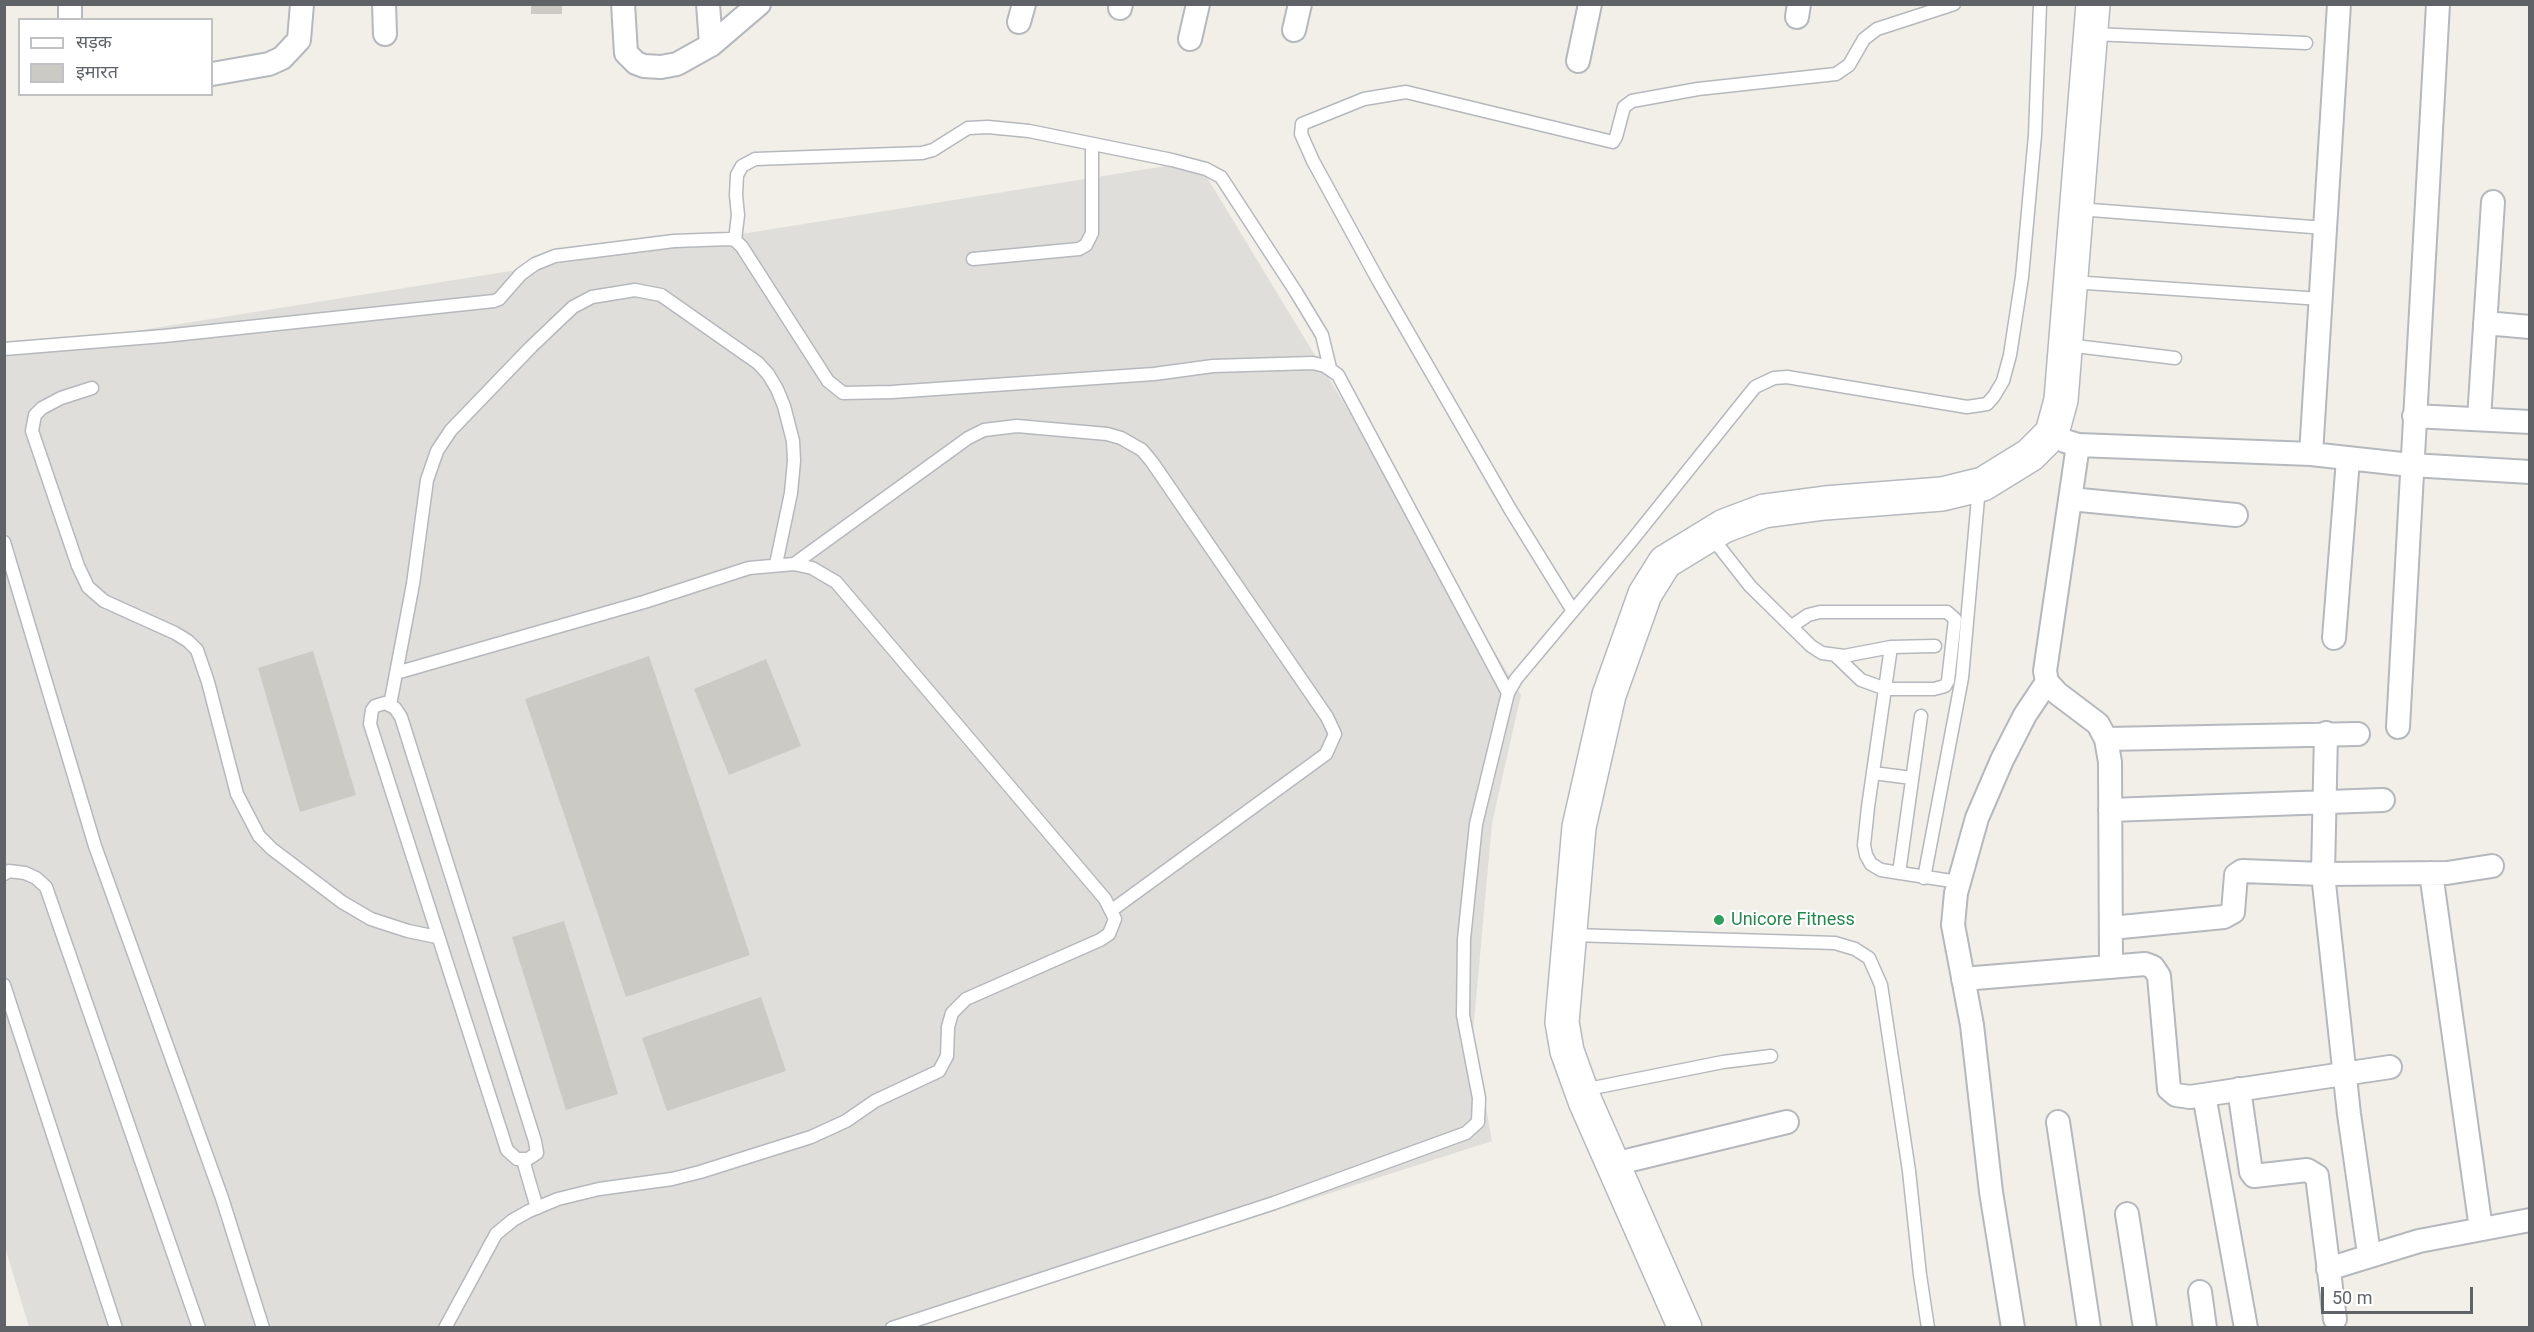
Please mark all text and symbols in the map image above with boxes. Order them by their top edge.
legend [18,18,213,96]
text: सड़क [76,31,112,52]
text: इमारत [76,61,118,82]
place label: Unicore Fitness [1731,909,1855,931]
marker: Unicore Fitness [1712,913,1726,927]
scale bar [2324,1275,2476,1313]
text: 50 m [2332,1287,2372,1308]

